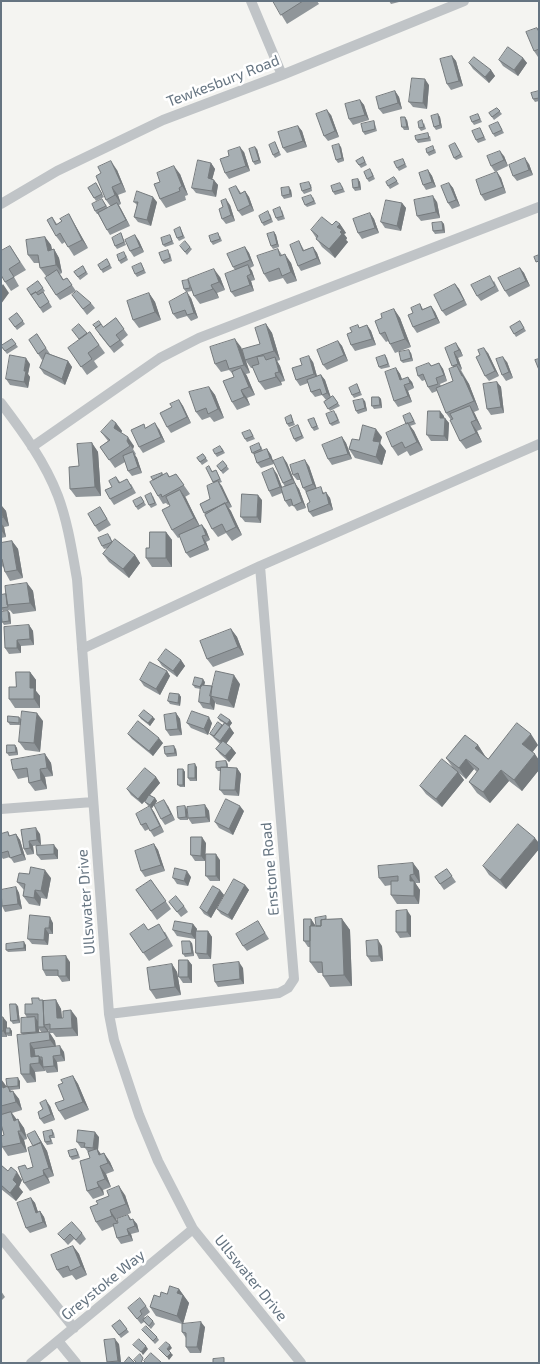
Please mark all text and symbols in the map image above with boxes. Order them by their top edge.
street label: Tewkesbury Road [164,51,282,111]
street label: Enstone Road [257,822,283,916]
street label: Ullswater Drive [73,849,99,955]
street label: Ullswater Drive [211,1231,291,1325]
street label: Greystoke Way [58,1246,148,1324]

